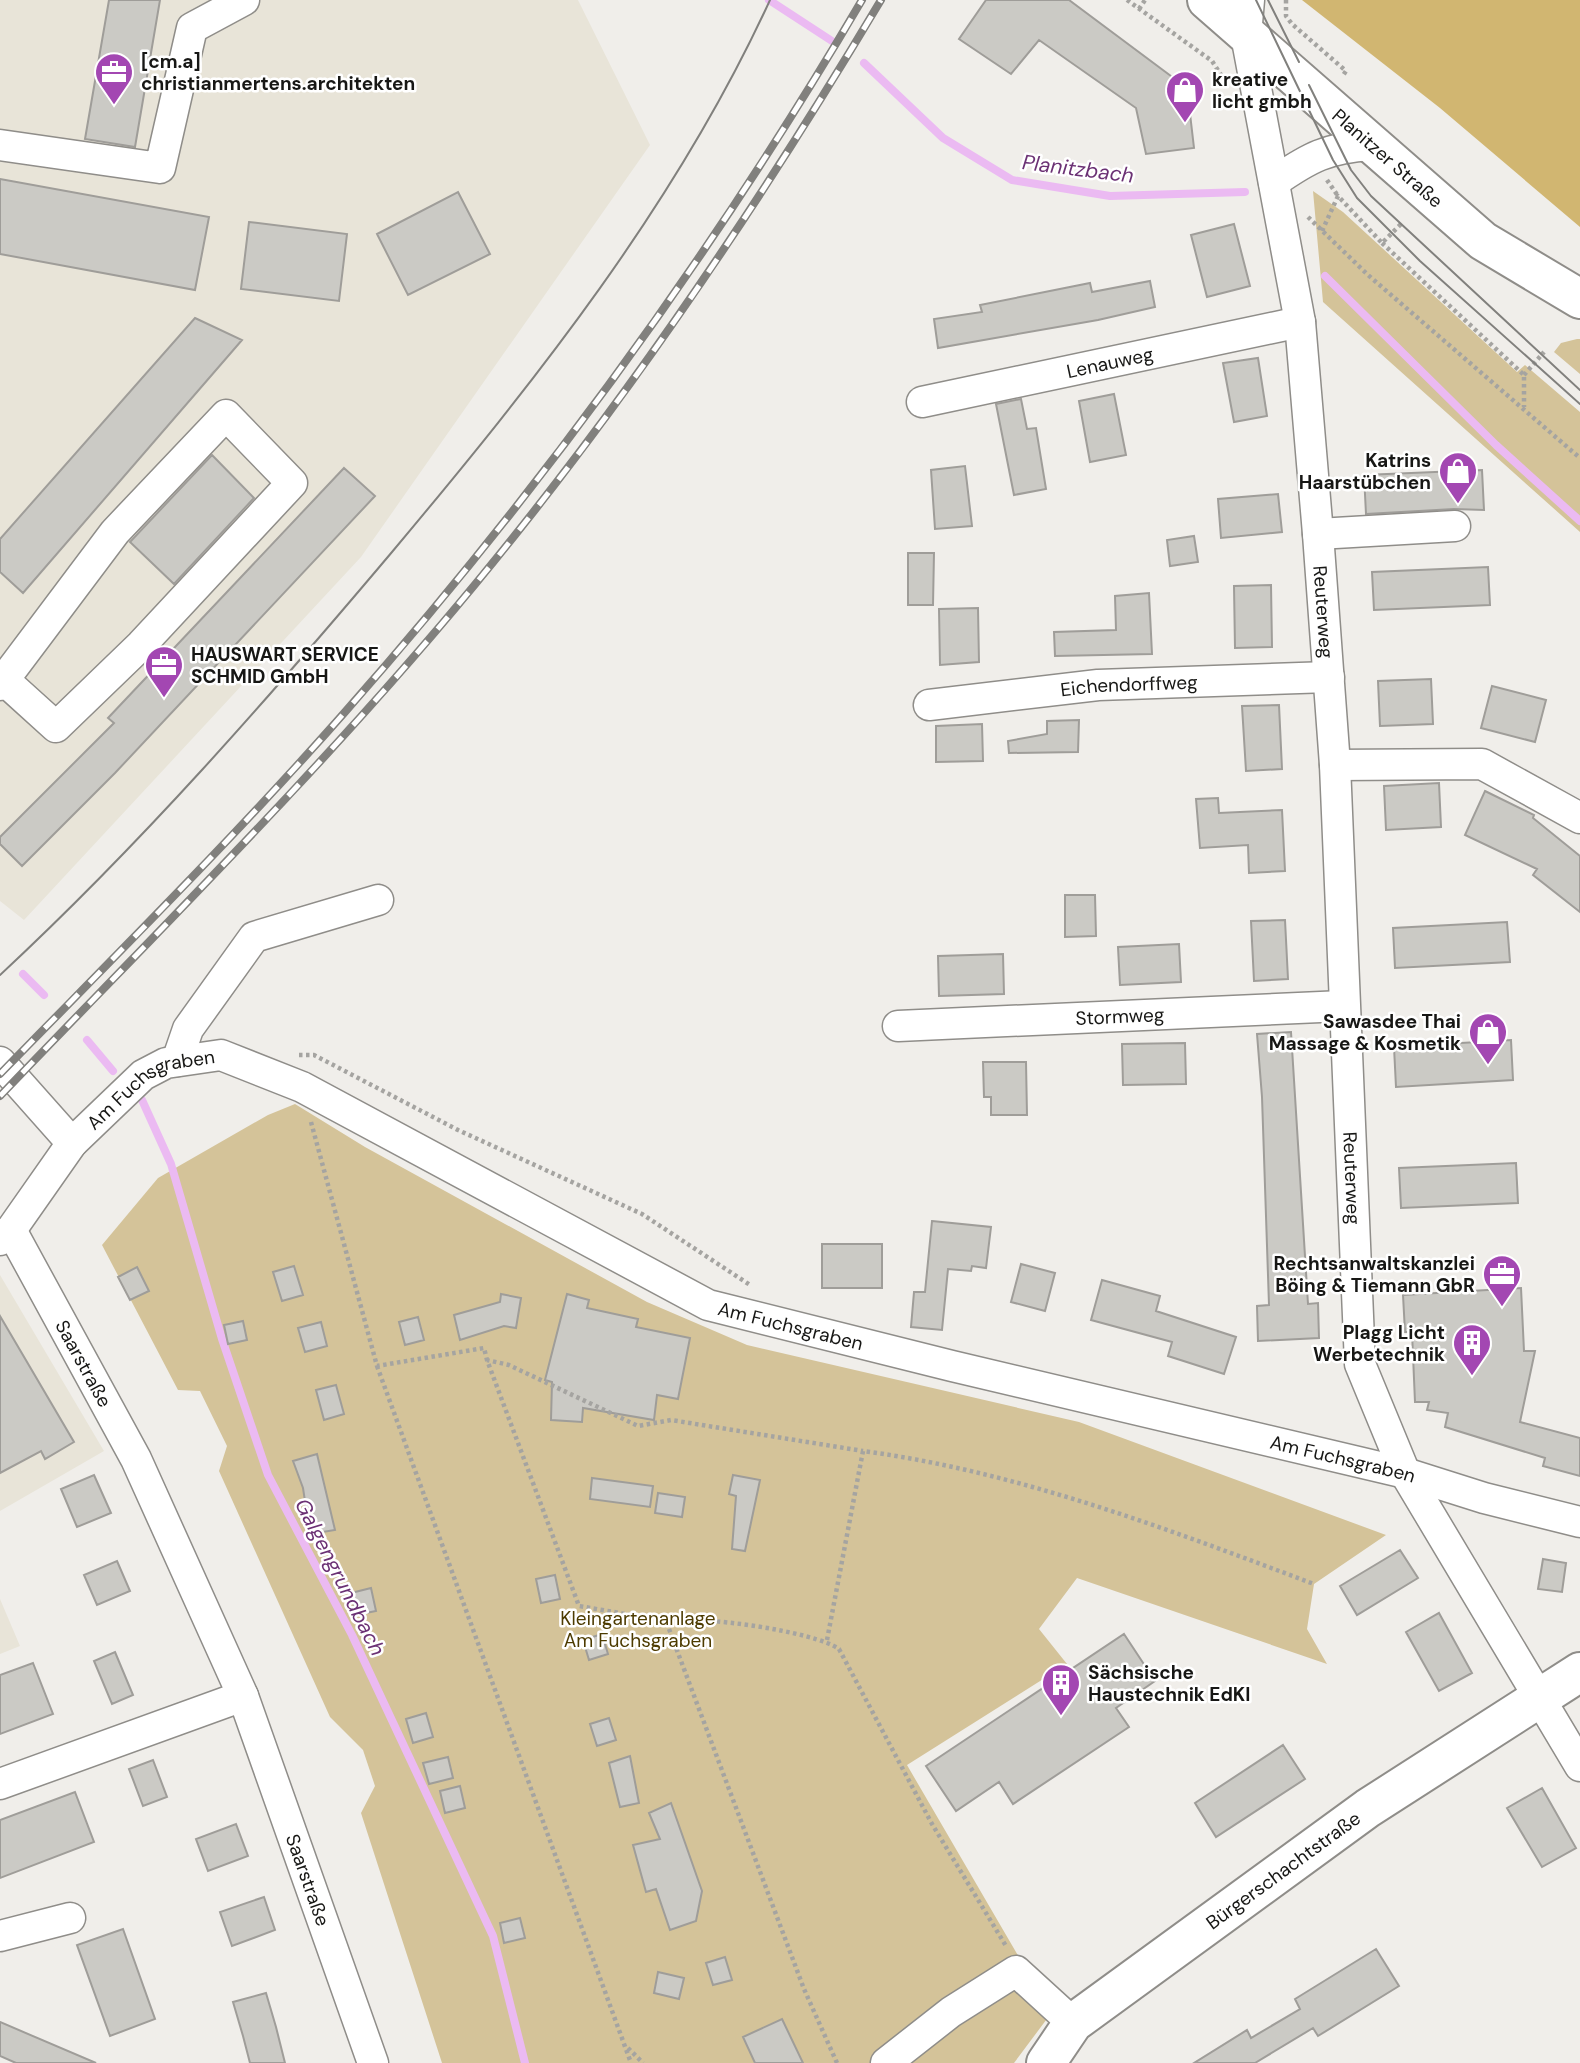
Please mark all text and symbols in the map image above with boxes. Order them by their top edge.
place label: [cm.a] christianmertens.architekten [141,49,415,96]
office icon: [cm.a] christianmertens.architekten [93,51,135,106]
place label: kreative licht gmbh [1212,67,1312,114]
shop icon: kreative licht gmbh [1164,69,1206,124]
street label: Planitzer Straße [1327,103,1448,213]
water label: Planitzbach [1021,148,1135,190]
street label: Lenauweg [1064,341,1156,384]
place label: Katrins Haarstübchen [1299,448,1431,495]
shop icon: Katrins Haarstübchen [1437,450,1479,505]
street label: Reuterweg [1307,565,1339,660]
place label: HAUSWART SERVICE SCHMID GmbH [191,642,379,689]
office icon: HAUSWART SERVICE SCHMID GmbH [143,644,185,699]
street label: Eichendorffweg [1059,670,1198,702]
street label: Stormweg [1075,1002,1165,1031]
place label: Sawasdee Thai Massage & Kosmetik [1269,1009,1461,1056]
shop icon: Sawasdee Thai Massage & Kosmetik [1467,1011,1509,1066]
street label: Am Fuchsgraben [81,1044,216,1135]
street label: Reuterweg [1337,1131,1366,1225]
place label: Rechtsanwaltskanzlei Böing & Tiemann GbR [1274,1251,1475,1298]
office icon: Rechtsanwaltskanzlei Böing & Tiemann GbR [1481,1253,1523,1308]
street label: Am Fuchsgraben [715,1296,866,1356]
street label: Saarstraße [49,1316,117,1412]
place label: Plagg Licht Werbetechnik [1313,1320,1445,1367]
building icon: Plagg Licht Werbetechnik [1451,1322,1493,1377]
street label: Am Fuchsgraben [1268,1430,1419,1489]
water label: Galgengrundbach [288,1494,392,1660]
park label: Kleingartenanlage Am Fuchsgraben [560,1606,716,1653]
place label: Sächsische Haustechnik EdKI [1088,1660,1250,1707]
building icon: Sächsische Haustechnik EdKI [1040,1662,1082,1717]
street label: Bürgerschachtstraße [1201,1806,1365,1935]
street label: Saarstraße [280,1831,335,1929]

